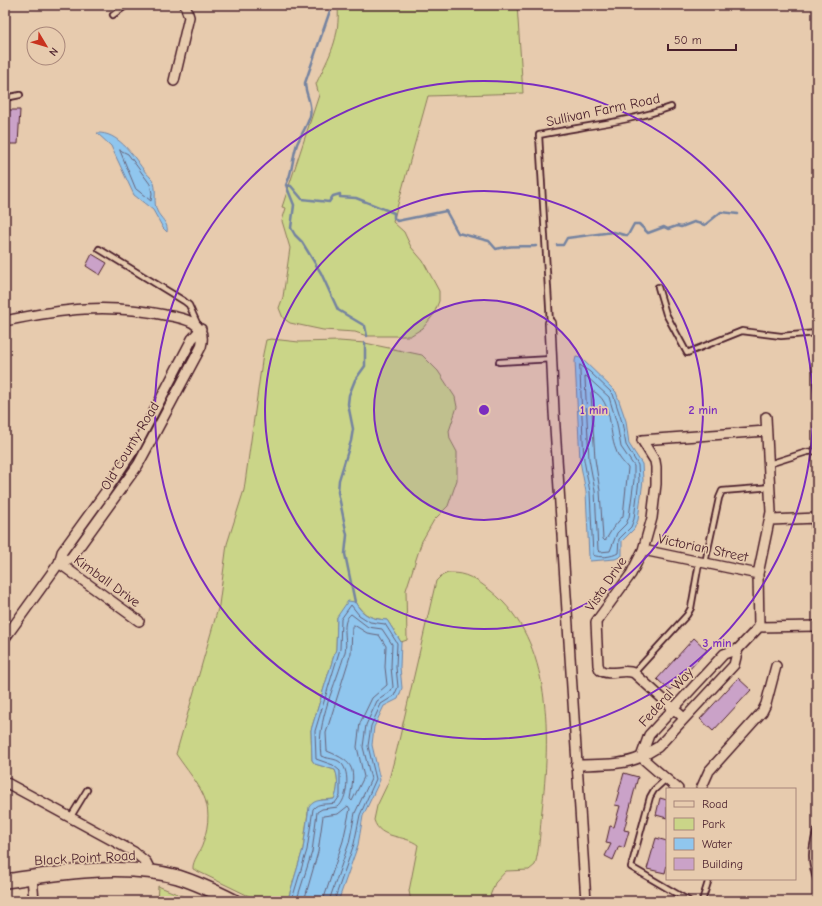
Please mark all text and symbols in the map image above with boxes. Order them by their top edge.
north arrow [26,26,66,66]
scale bar [668,26,736,52]
text: 50 m [674,33,702,47]
text: N [46,45,61,59]
street label: Sullivan Farm Road [545,90,661,130]
street label: Old County Road [97,399,163,493]
centre of rings [477,403,491,417]
text: 1 min [580,403,608,417]
text: 2 min [688,403,718,417]
street label: Victorian Street [656,530,751,566]
street label: Kimball Drive [70,551,144,611]
street label: Vista Drive [582,553,630,615]
text: 3 min [702,636,732,650]
street label: Federal Way [635,663,697,730]
legend [666,788,796,880]
text: Road [702,797,728,811]
text: Park [702,817,725,831]
text: Water [702,837,732,851]
street label: Black Point Road [34,847,136,869]
text: Building [702,857,743,871]

